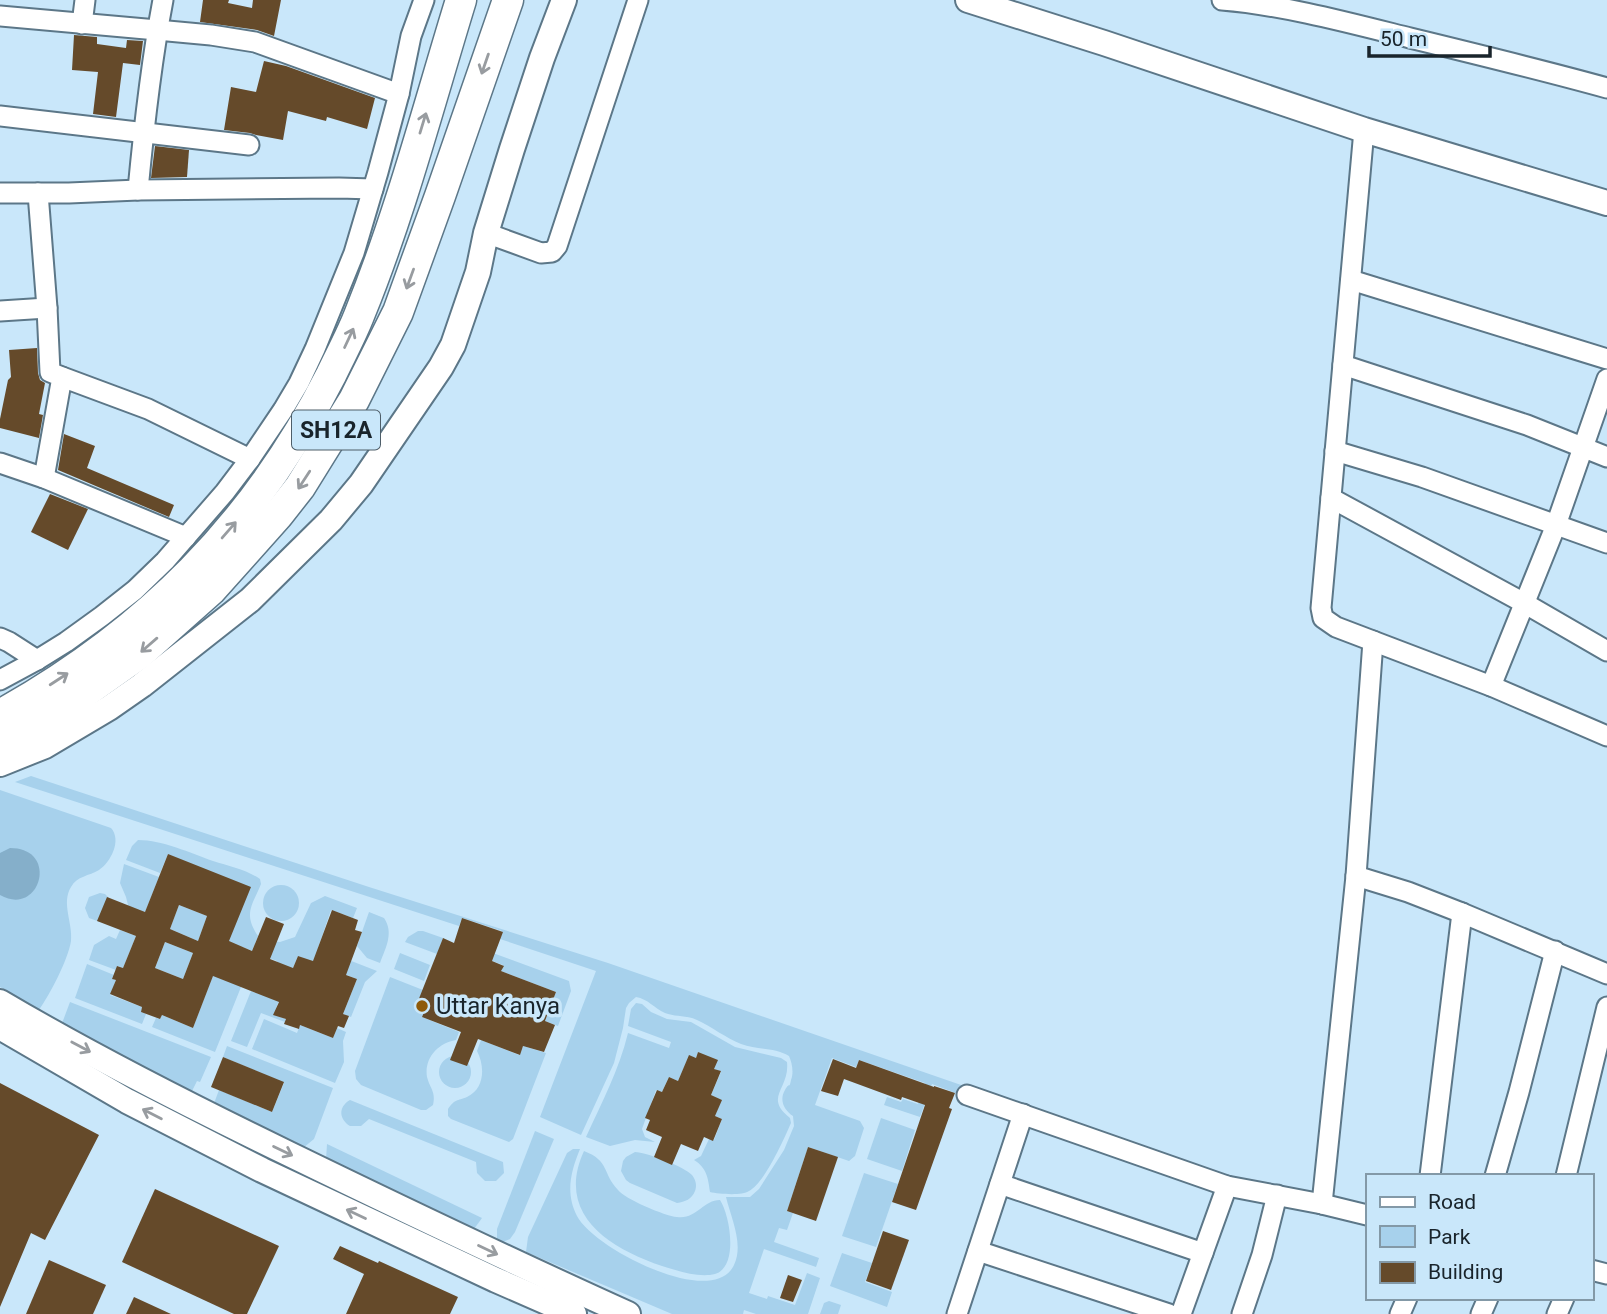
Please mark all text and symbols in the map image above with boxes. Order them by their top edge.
scale bar [1369,14,1490,58]
text: 50 m [1380,27,1427,51]
one-way arrow [478,53,490,75]
one-way arrow [418,112,431,134]
one-way arrow [402,268,415,290]
one-way arrow [343,328,356,349]
road number: SH12A [292,410,380,450]
one-way arrow [297,470,311,489]
one-way arrow [221,522,237,540]
one-way arrow [140,637,158,653]
one-way arrow [48,672,68,686]
place label: Uttar Kanya [436,992,560,1020]
marker: Uttar Kanya [414,998,430,1014]
one-way arrow [70,1041,91,1054]
one-way arrow [142,1106,163,1120]
one-way arrow [272,1145,293,1159]
legend [1366,1174,1593,1300]
text: Road [1428,1190,1476,1214]
one-way arrow [346,1207,367,1221]
text: Park [1428,1225,1471,1249]
one-way arrow [477,1244,498,1257]
text: Building [1428,1260,1503,1284]

